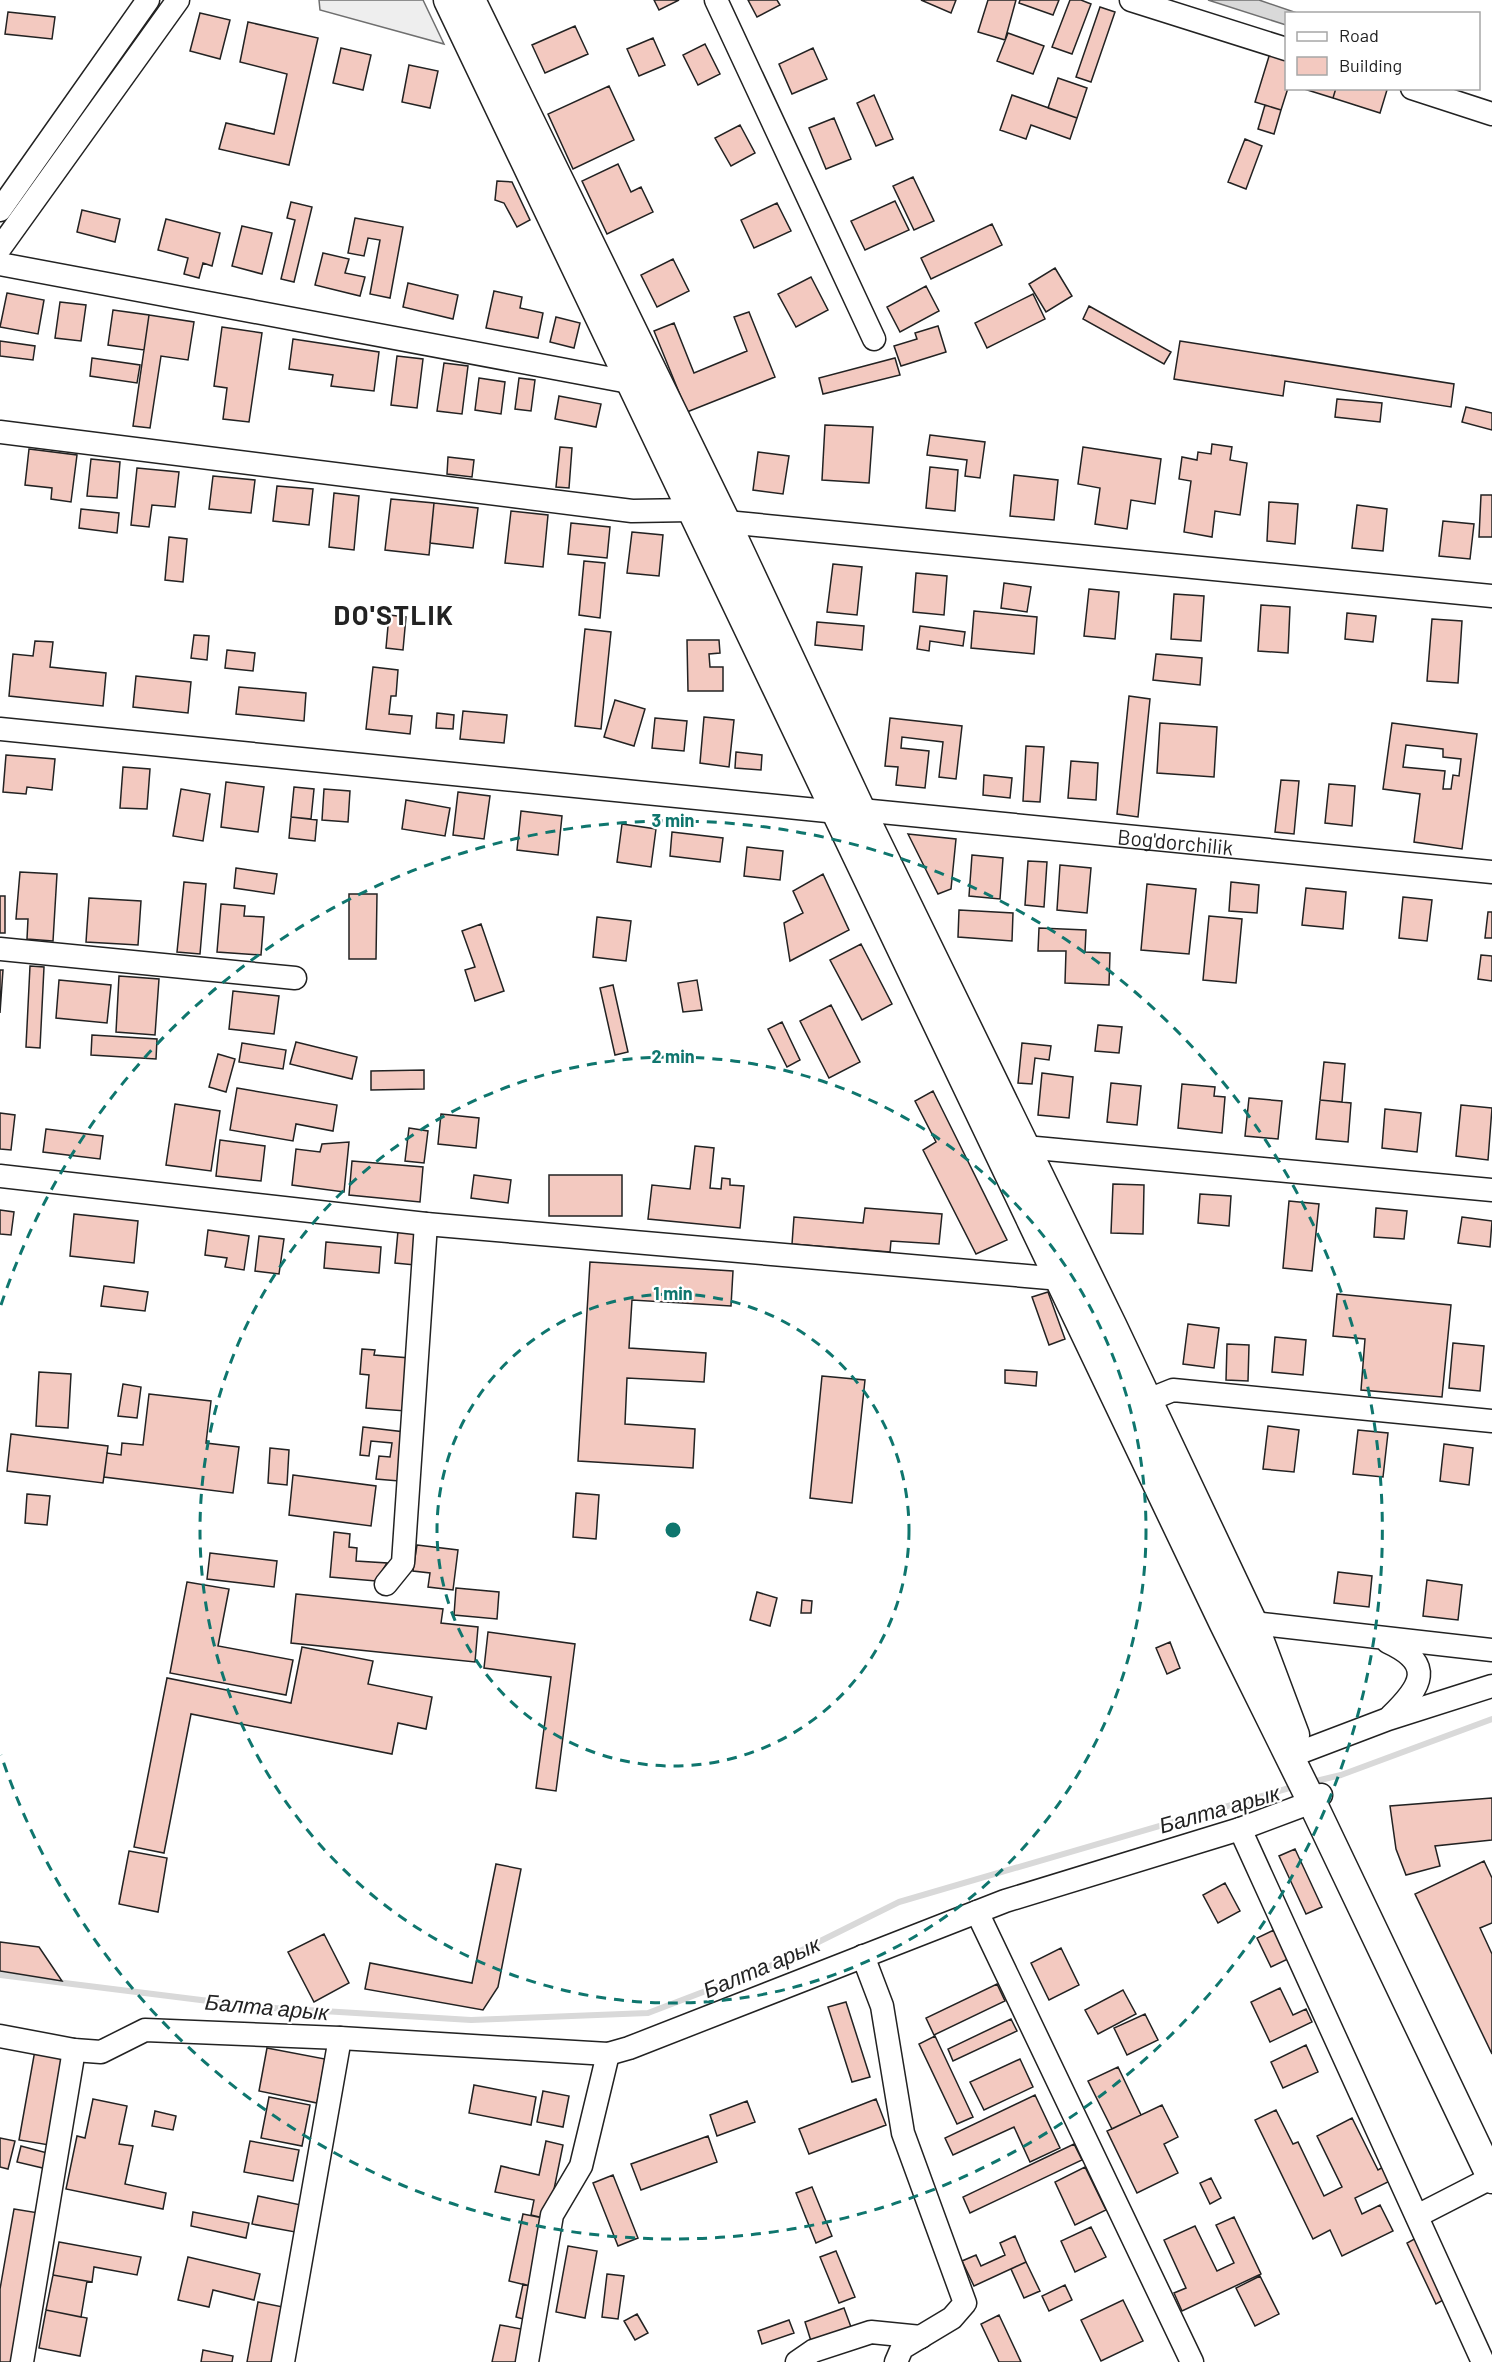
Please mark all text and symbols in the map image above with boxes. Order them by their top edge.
legend [1285,12,1480,90]
text: Road [1339,24,1379,46]
text: Building [1339,54,1402,76]
district label: DO'STLIK [333,598,455,630]
text: 3 min [652,809,694,831]
street label: Bog'dorchilik [1116,823,1234,859]
text: 2 min [651,1045,695,1067]
text: 1 min [653,1282,693,1304]
centre of rings [663,1520,683,1540]
water label: Балта арык [1156,1778,1284,1839]
water label: Балта арык [699,1929,825,2003]
water label: Балта арык [204,1988,332,2026]

